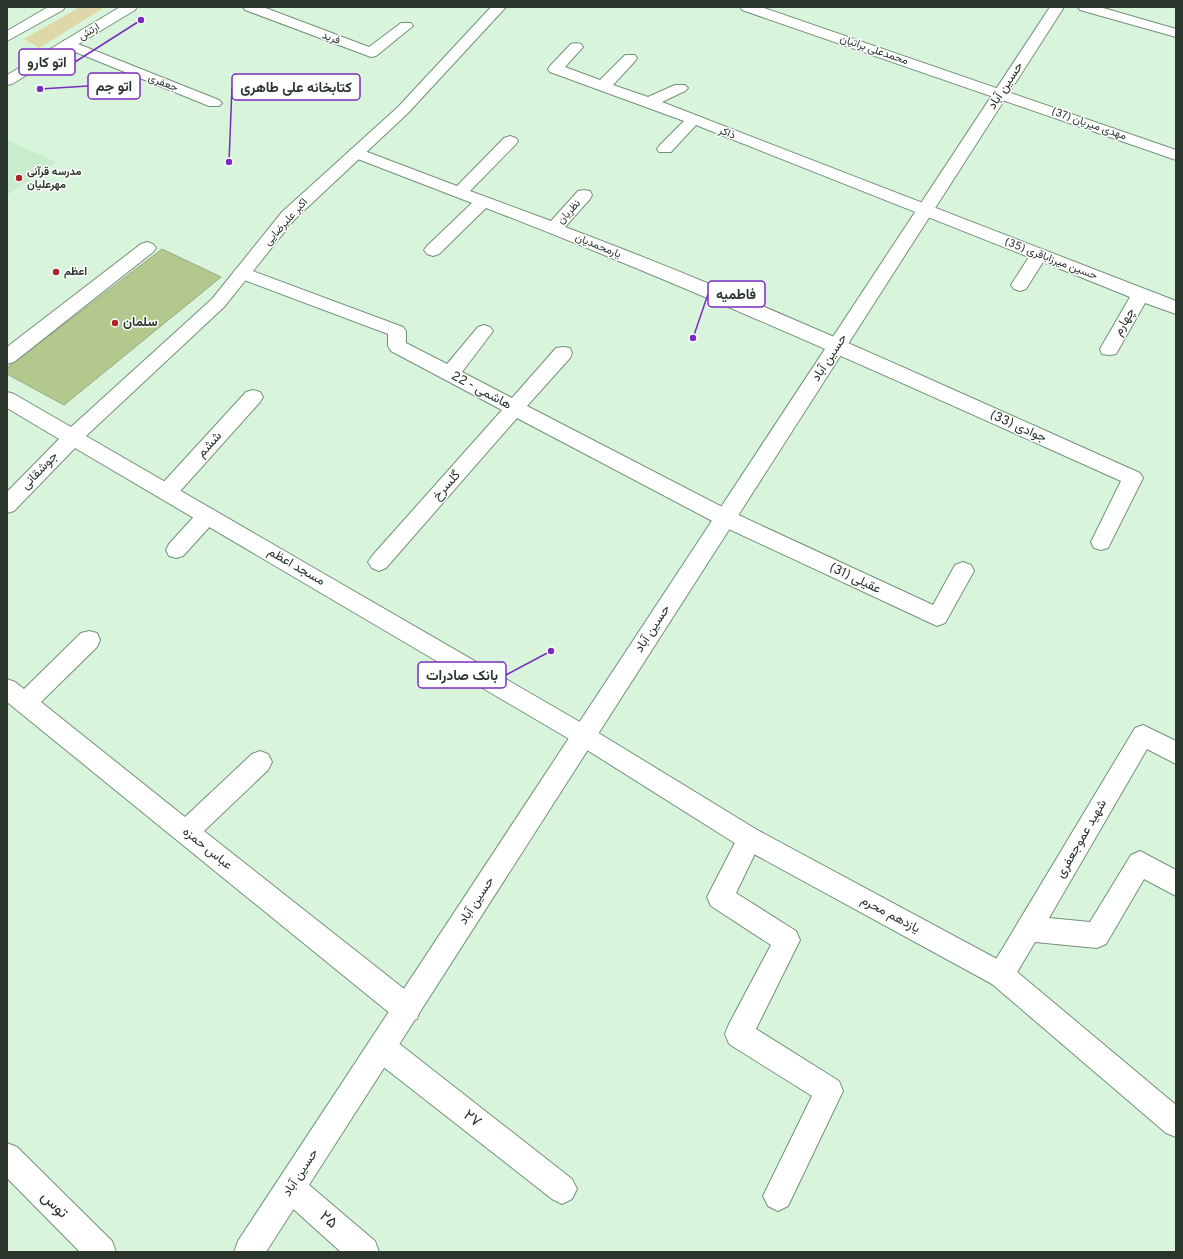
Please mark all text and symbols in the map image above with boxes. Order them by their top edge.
street label: ارتش [76,20,102,44]
street label: فرید [320,28,342,48]
street label: محمدعلی براتیان [838,32,910,68]
callout: اتو کارو [19,49,75,75]
text: اتو کارو [27,55,67,72]
street label: حسین آباد [985,59,1028,113]
street label: جعفری [146,71,180,95]
callout: اتو جم [88,73,140,99]
callout: کتابخانه علی طاهری [232,74,360,100]
text: اتو جم [96,79,132,96]
text: کتابخانه علی طاهری [240,80,352,97]
street label: مهدی میریان (37) [1050,105,1128,143]
street label: ذاکر [716,123,737,143]
place label: مدرسه قرآنی مهرعلیان [27,165,82,192]
marker: مدرسه قرآنی مهرعلیان [14,173,24,183]
street label: اکبر علیرضایی [261,195,311,249]
street label: نظریان [554,197,584,227]
street label: یارمحمدیان [573,230,623,262]
street label: حسین میرزاباقری (35) [1003,235,1099,283]
place label: اعظم [64,265,87,279]
marker: اعظم [51,267,61,277]
callout: فاطمیه [708,281,765,307]
text: فاطمیه [716,287,756,304]
street label: چهارم [1111,305,1140,339]
place label: سلمان [123,315,158,331]
marker: سلمان [110,318,120,328]
street label: حسین آباد [809,331,852,385]
street label: هاشمی - 22 [448,368,514,414]
street label: جوادی (33) [987,407,1049,447]
street label: ششم [194,429,226,461]
street label: جوشقانی [18,448,62,493]
street label: گلسرخ [429,468,465,504]
street label: مسجد اعظم [264,544,328,590]
street label: عقیلی (31) [827,560,884,598]
street label: حسین آباد [632,602,675,656]
callout: بانک صادرات [418,662,506,688]
text: بانک صادرات [426,668,498,685]
street label: شهید عموجعفری [1053,797,1111,881]
street label: عباس حمزه [179,824,235,874]
street label: حسین آباد [456,874,499,928]
street label: یازدهم محرم [858,893,922,937]
street label: ۲۷ [459,1106,485,1132]
street label: حسین آباد [280,1146,323,1200]
street label: توس [36,1187,72,1223]
street label: ۲۵ [315,1207,341,1233]

